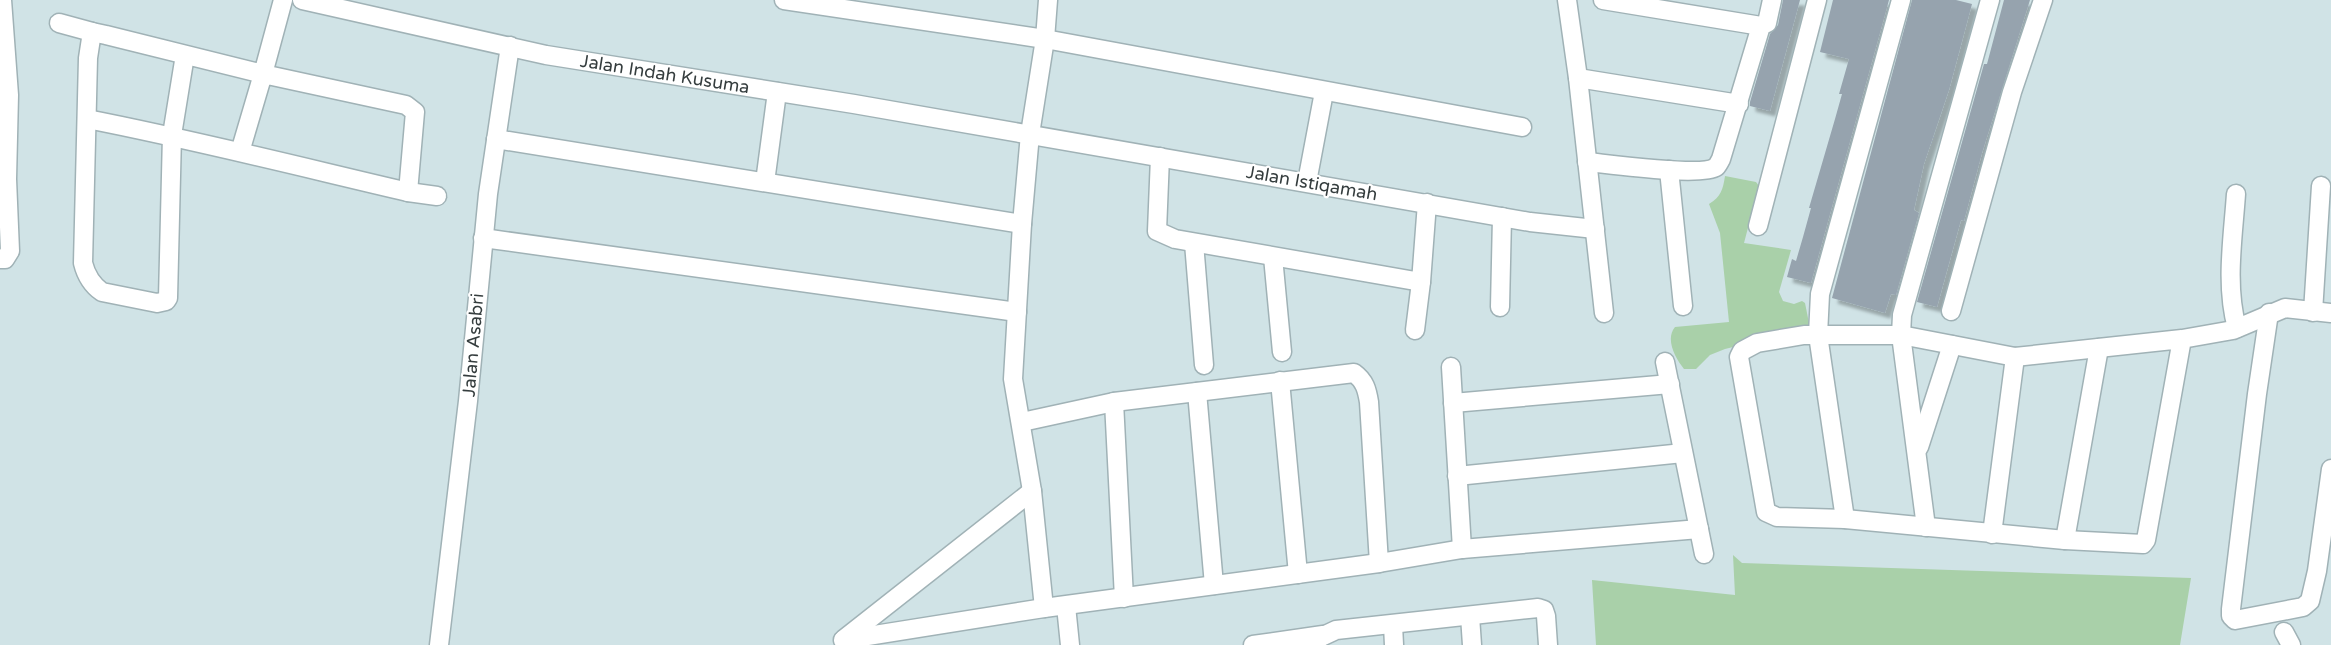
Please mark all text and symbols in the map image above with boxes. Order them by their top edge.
street label: Jalan Indah Kusuma [579,50,751,98]
street label: Jalan Istiqamah [1245,161,1379,205]
street label: Jalan Asabri [458,292,488,398]

